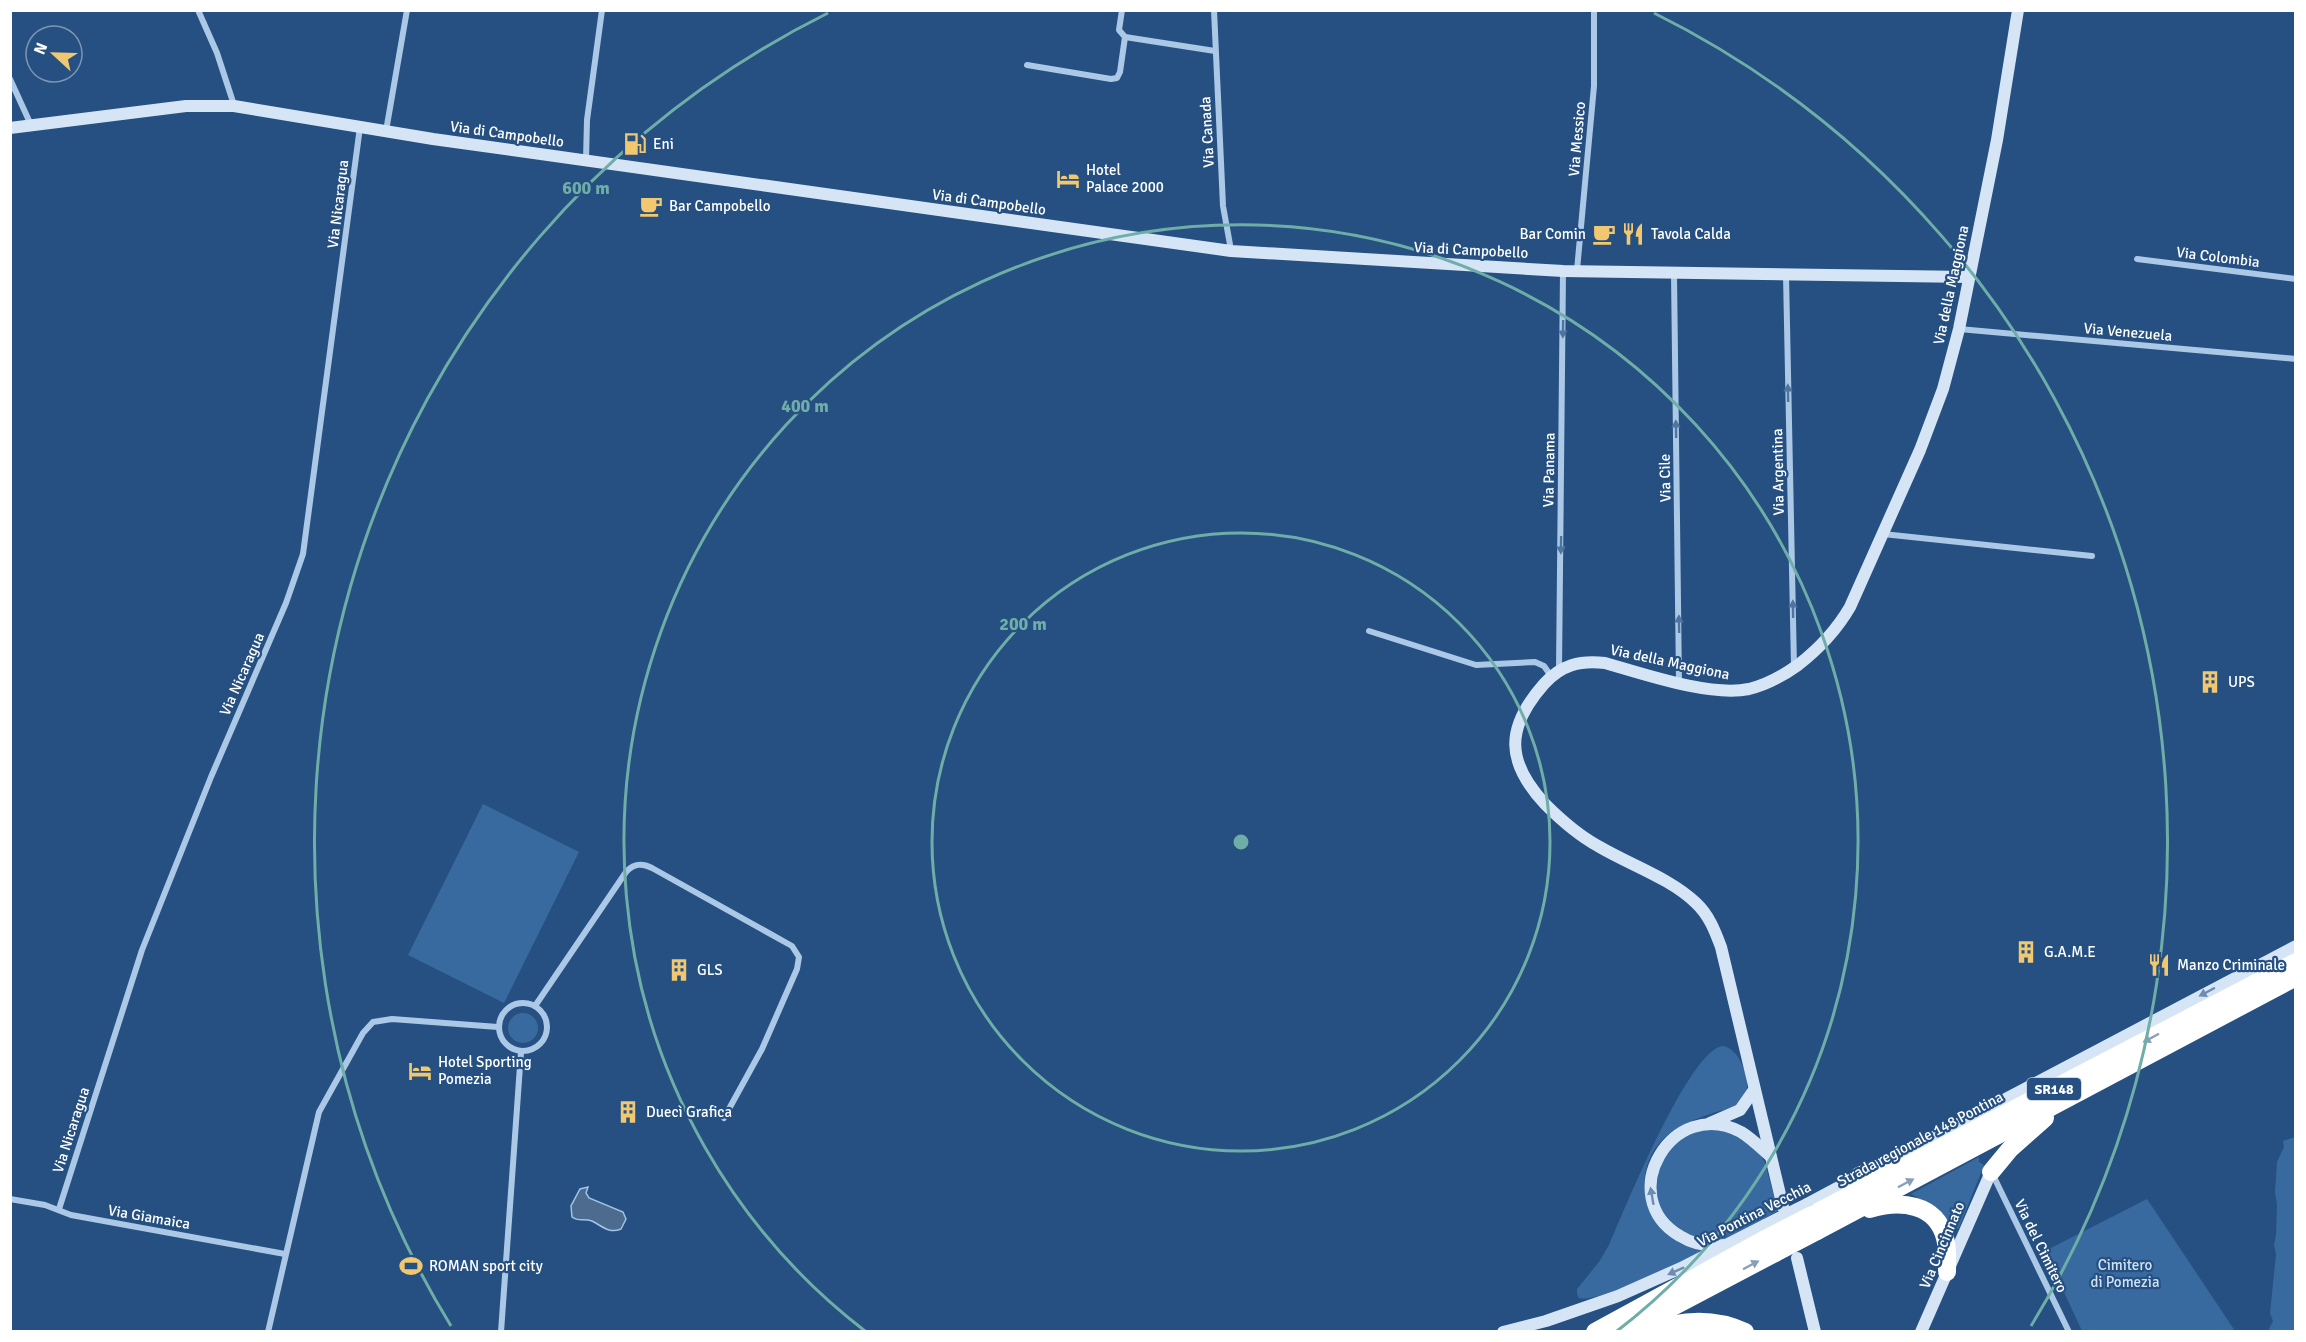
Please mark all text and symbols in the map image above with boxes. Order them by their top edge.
north arrow [24,24,84,84]
text: N [30,40,52,58]
street label: Via Canada [1196,96,1218,168]
street label: Via Messico [1565,101,1589,177]
street label: Via di Campobello [449,117,565,151]
fuel station icon: Eni [622,131,648,157]
place label: Eni [653,135,674,153]
street label: Via Nicaragua [324,159,352,249]
place label: Hotel Palace 2000 [1086,161,1164,196]
hotel icon: Hotel Palace 2000 [1055,166,1081,192]
text: 600 m [562,177,610,199]
street label: Via di Campobello [931,185,1047,219]
cafe icon: Bar Campobello [638,193,664,219]
place label: Bar Campobello [669,197,771,215]
cafe icon: Bar Comin [1591,221,1617,247]
restaurant icon: Tavola Calda [1620,221,1646,247]
street label: Via della Maggiona [1930,224,1972,346]
place label: Bar Comin [1520,225,1586,243]
place label: Tavola Calda [1651,225,1731,243]
street label: Via di Campobello [1413,238,1529,262]
street label: Via Colombia [2175,243,2261,271]
street label: Via Venezuela [2083,319,2173,345]
one-way arrow [1558,320,1568,339]
one-way arrow [1783,384,1793,403]
text: 400 m [781,395,829,417]
one-way arrow [1671,420,1681,439]
street label: Via Argentina [1768,428,1788,516]
street label: Via Panama [1539,432,1559,508]
street label: Via Cile [1656,454,1674,502]
one-way arrow [1556,536,1565,555]
one-way arrow [1788,600,1797,619]
text: 200 m [999,613,1047,635]
one-way arrow [1674,615,1684,634]
street label: Via Nicaragua [216,630,268,718]
street label: Via della Maggiona [1609,641,1731,683]
building icon: UPS [2197,669,2223,695]
place label: UPS [2228,673,2255,691]
centre of rings [1231,832,1251,852]
building icon: G.A.M.E [2013,939,2039,965]
place label: G.A.M.E [2044,943,2096,961]
restaurant icon: Manzo Criminale [2146,952,2172,978]
place label: Manzo Criminale [2177,956,2285,974]
building icon: GLS [666,957,692,983]
place label: GLS [697,961,723,979]
one-way arrow [2198,988,2215,997]
one-way arrow [2142,1033,2159,1043]
place label: Hotel Sporting Pomezia [438,1053,532,1088]
hotel icon: Hotel Sporting Pomezia [407,1058,433,1084]
road number: SR148 [2027,1078,2081,1100]
street label: Via Nicaragua [49,1085,93,1175]
street label: Strada regionale 148 Pontina [1834,1087,2006,1191]
building icon: Duecì Grafica [615,1099,641,1125]
place label: Duecì Grafica [646,1103,732,1121]
street label: Via Pontina Vecchia [1694,1178,1814,1250]
one-way arrow [1897,1178,1914,1188]
one-way arrow [1647,1186,1656,1205]
street label: Via del Cimitero [2011,1196,2071,1296]
street label: Via Cincinnato [1916,1199,1969,1291]
street label: Via Giamaica [106,1201,192,1233]
sports icon: ROMAN sport city [398,1253,424,1279]
park label: Cimitero di Pomezia [2091,1256,2160,1291]
place label: ROMAN sport city [429,1257,543,1275]
one-way arrow [1743,1260,1760,1270]
one-way arrow [1667,1266,1684,1275]

